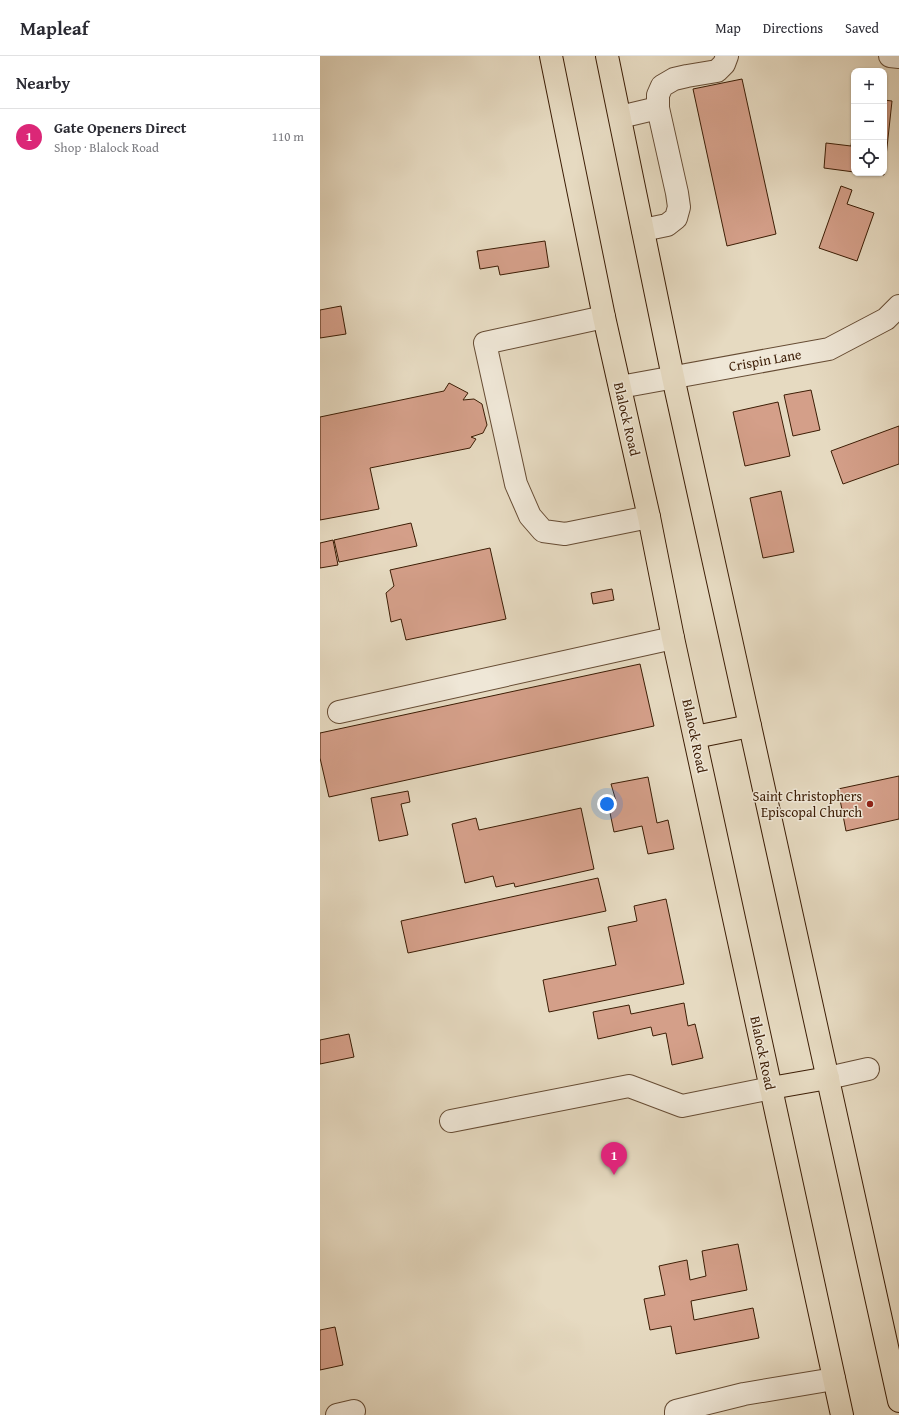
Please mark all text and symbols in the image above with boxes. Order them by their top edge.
text: Mapleaf [20,14,89,42]
text: Map [715,18,741,38]
text: Directions [763,18,823,38]
text: Saved [845,18,879,38]
map controls [851,68,887,176]
button: + [851,68,887,104]
text: Nearby [16,70,70,95]
button: − [851,104,887,140]
text: Gate Openers Direct [54,117,186,138]
text: 1 [26,127,32,146]
text: 110 m [272,127,304,146]
text: Shop · Blalock Road [54,138,159,157]
button: locate [851,140,887,176]
street label: Crispin Lane [727,344,803,376]
street label: Blalock Road [609,380,645,458]
street label: Blalock Road [677,697,713,775]
place label: Saint Christophers Episcopal Church [753,786,862,822]
your location [597,794,617,814]
marker: Saint Christophers Episcopal Church [865,799,875,809]
street label: Blalock Road [745,1014,781,1092]
pin: 1 [601,1142,627,1175]

